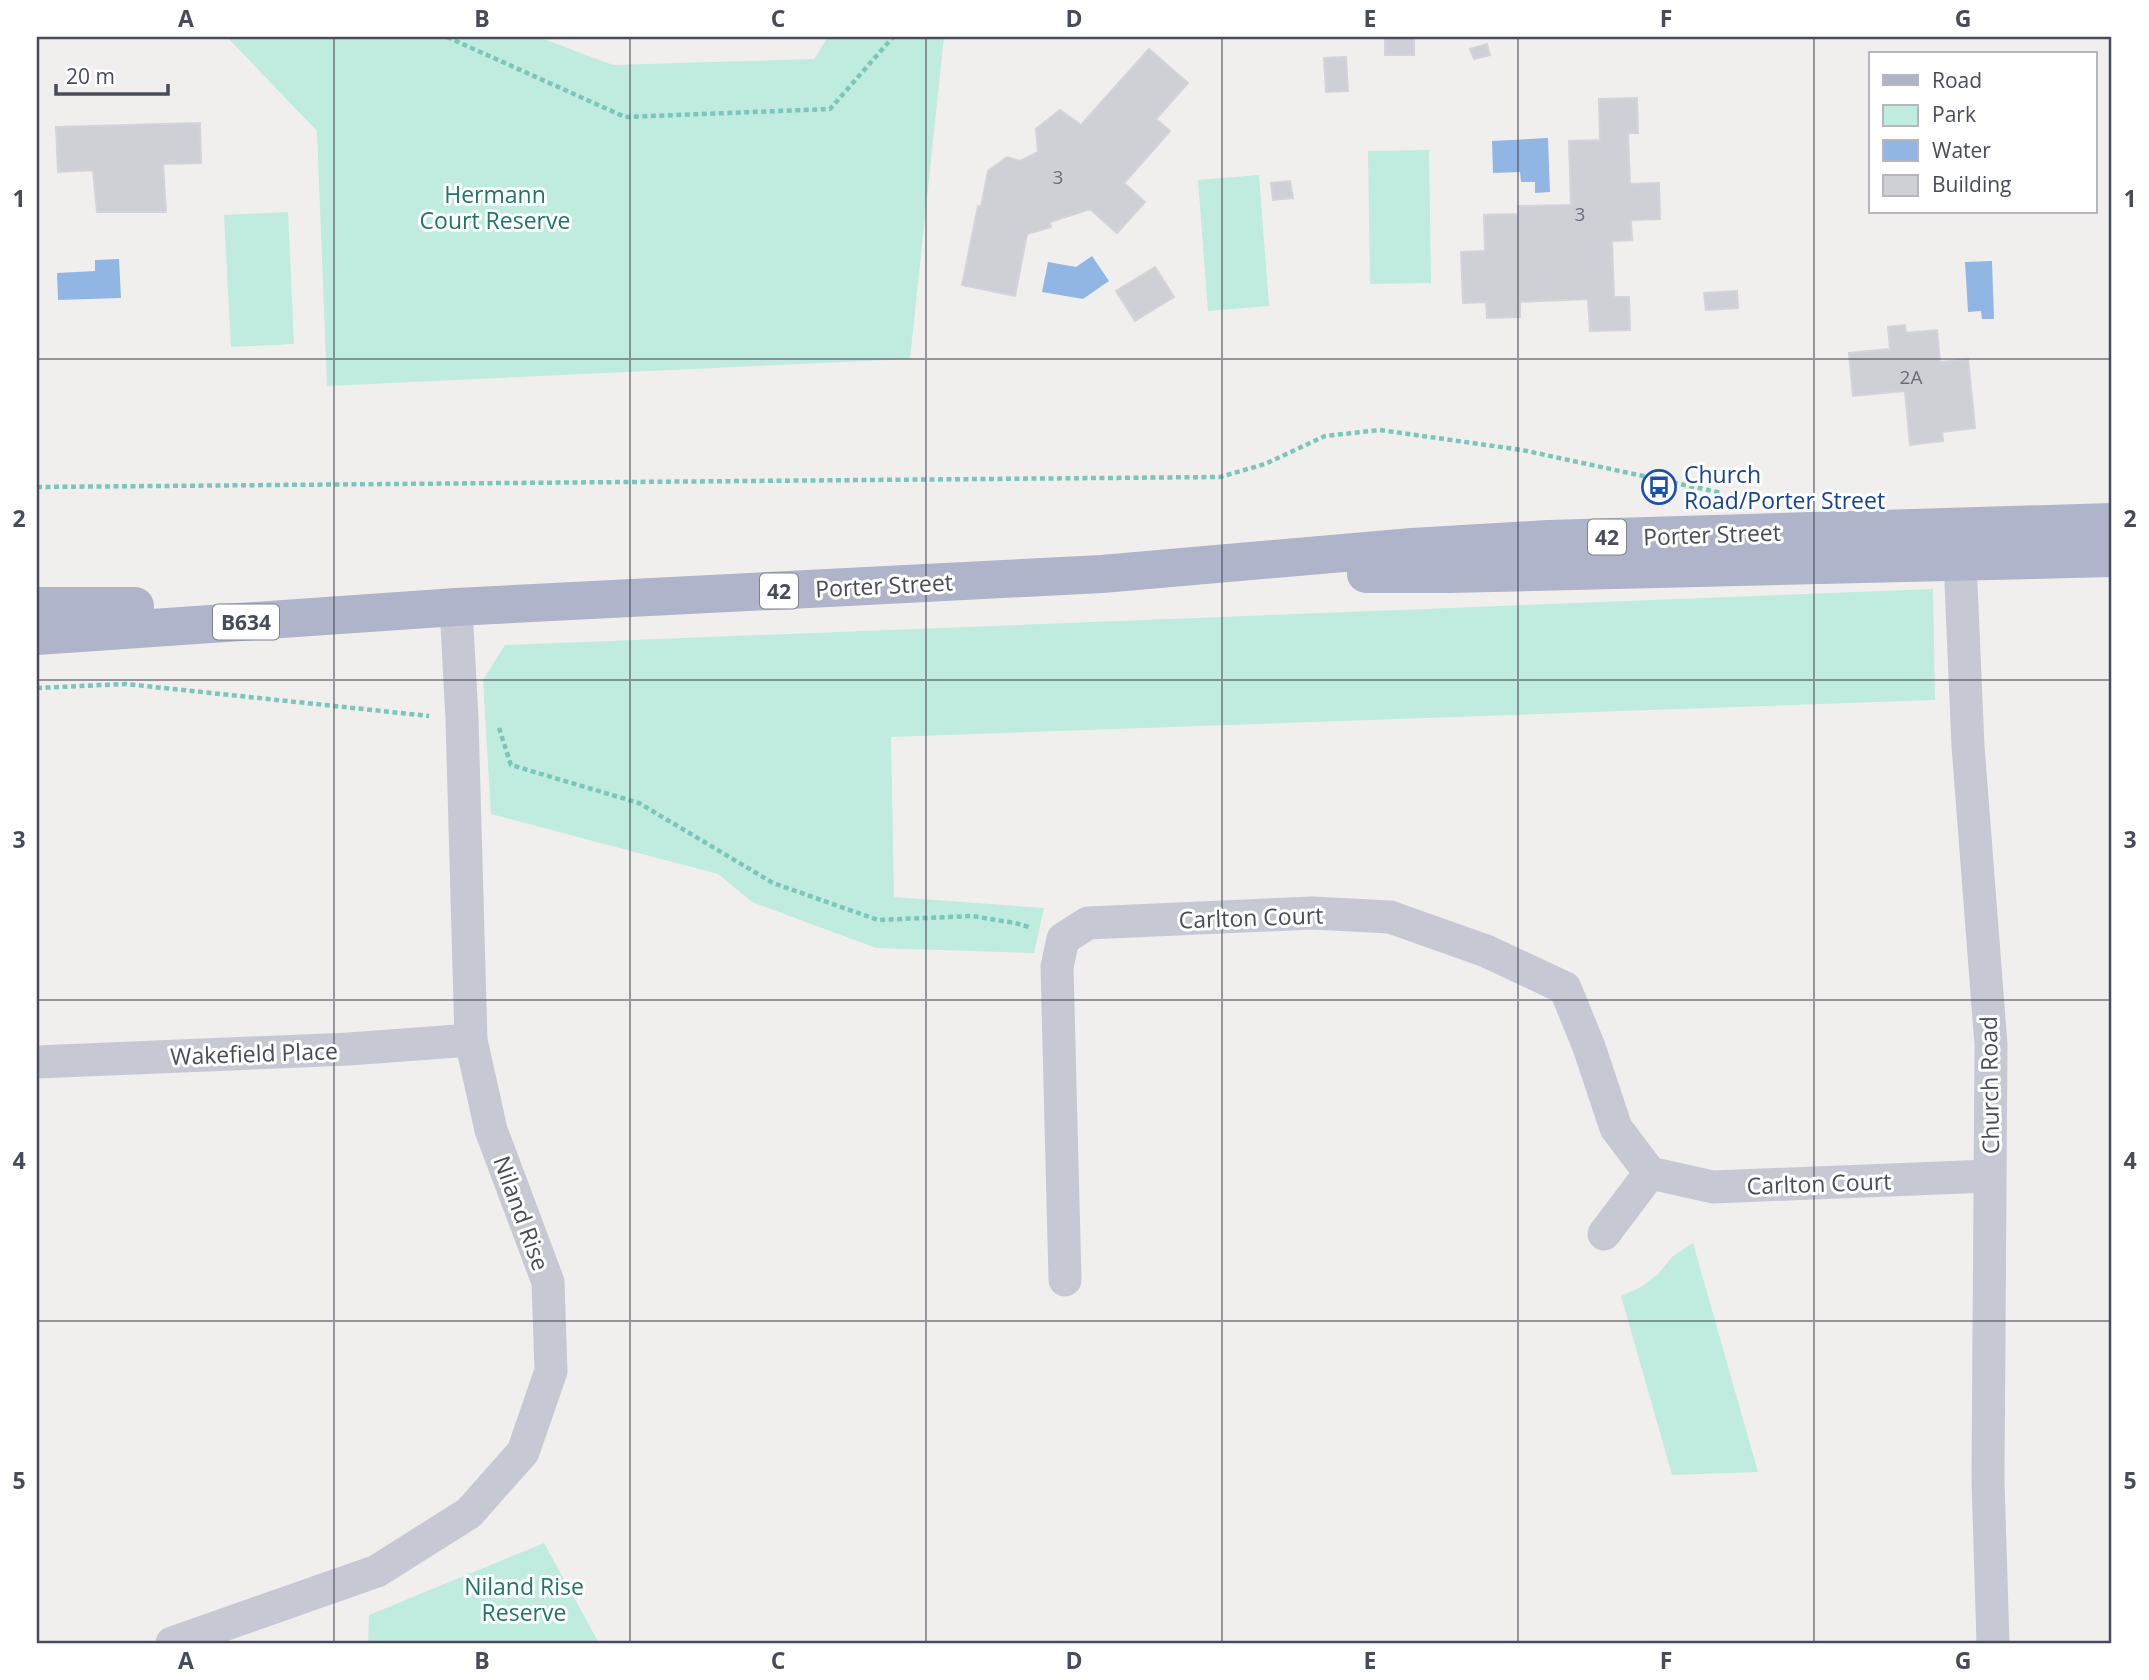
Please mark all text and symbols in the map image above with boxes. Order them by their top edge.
text: A [178,2,194,34]
text: B [474,2,490,34]
text: C [771,2,785,34]
text: D [1065,2,1083,34]
text: E [1364,2,1376,34]
text: F [1660,2,1672,34]
text: G [1955,2,1971,34]
scale bar [56,52,168,96]
legend [1869,52,2096,214]
text: 20 m [66,62,115,90]
text: Road [1932,66,1982,94]
text: Park [1932,100,1976,128]
text: Water [1932,136,1991,164]
house number: 3 [1053,164,1063,190]
text: Building [1932,170,2011,198]
park label: Hermann Court Reserve [420,178,570,236]
text: 1 [12,182,26,214]
text: 1 [2123,182,2137,214]
house number: 3 [1575,201,1585,227]
house number: 2A [1900,364,1922,390]
place label: Church Road/Porter Street [1684,458,1885,516]
bus stop icon: Church Road/Porter Street [1640,468,1678,506]
text: 2 [12,502,26,534]
text: 2 [2123,502,2137,534]
street label: Porter Street [1643,516,1781,552]
road number: 42 [1588,520,1626,554]
street label: Porter Street [814,565,954,605]
road number: 42 [760,574,798,608]
road number: B634 [213,604,279,640]
text: 3 [12,823,26,855]
text: 3 [2123,823,2137,855]
street label: Carlton Court [1178,898,1324,936]
street label: Church Road [1972,1016,2006,1154]
street label: Wakefield Place [170,1034,338,1072]
text: 4 [12,1144,26,1176]
text: 4 [2123,1144,2137,1176]
street label: Niland Rise [486,1151,558,1275]
street label: Carlton Court [1746,1164,1892,1202]
text: 5 [12,1464,26,1496]
text: 5 [2123,1464,2137,1496]
park label: Niland Rise Reserve [464,1570,584,1628]
text: A [178,1644,194,1676]
text: B [474,1644,490,1676]
text: C [771,1644,785,1676]
text: D [1065,1644,1083,1676]
text: E [1364,1644,1376,1676]
text: F [1660,1644,1672,1676]
text: G [1955,1644,1971,1676]

